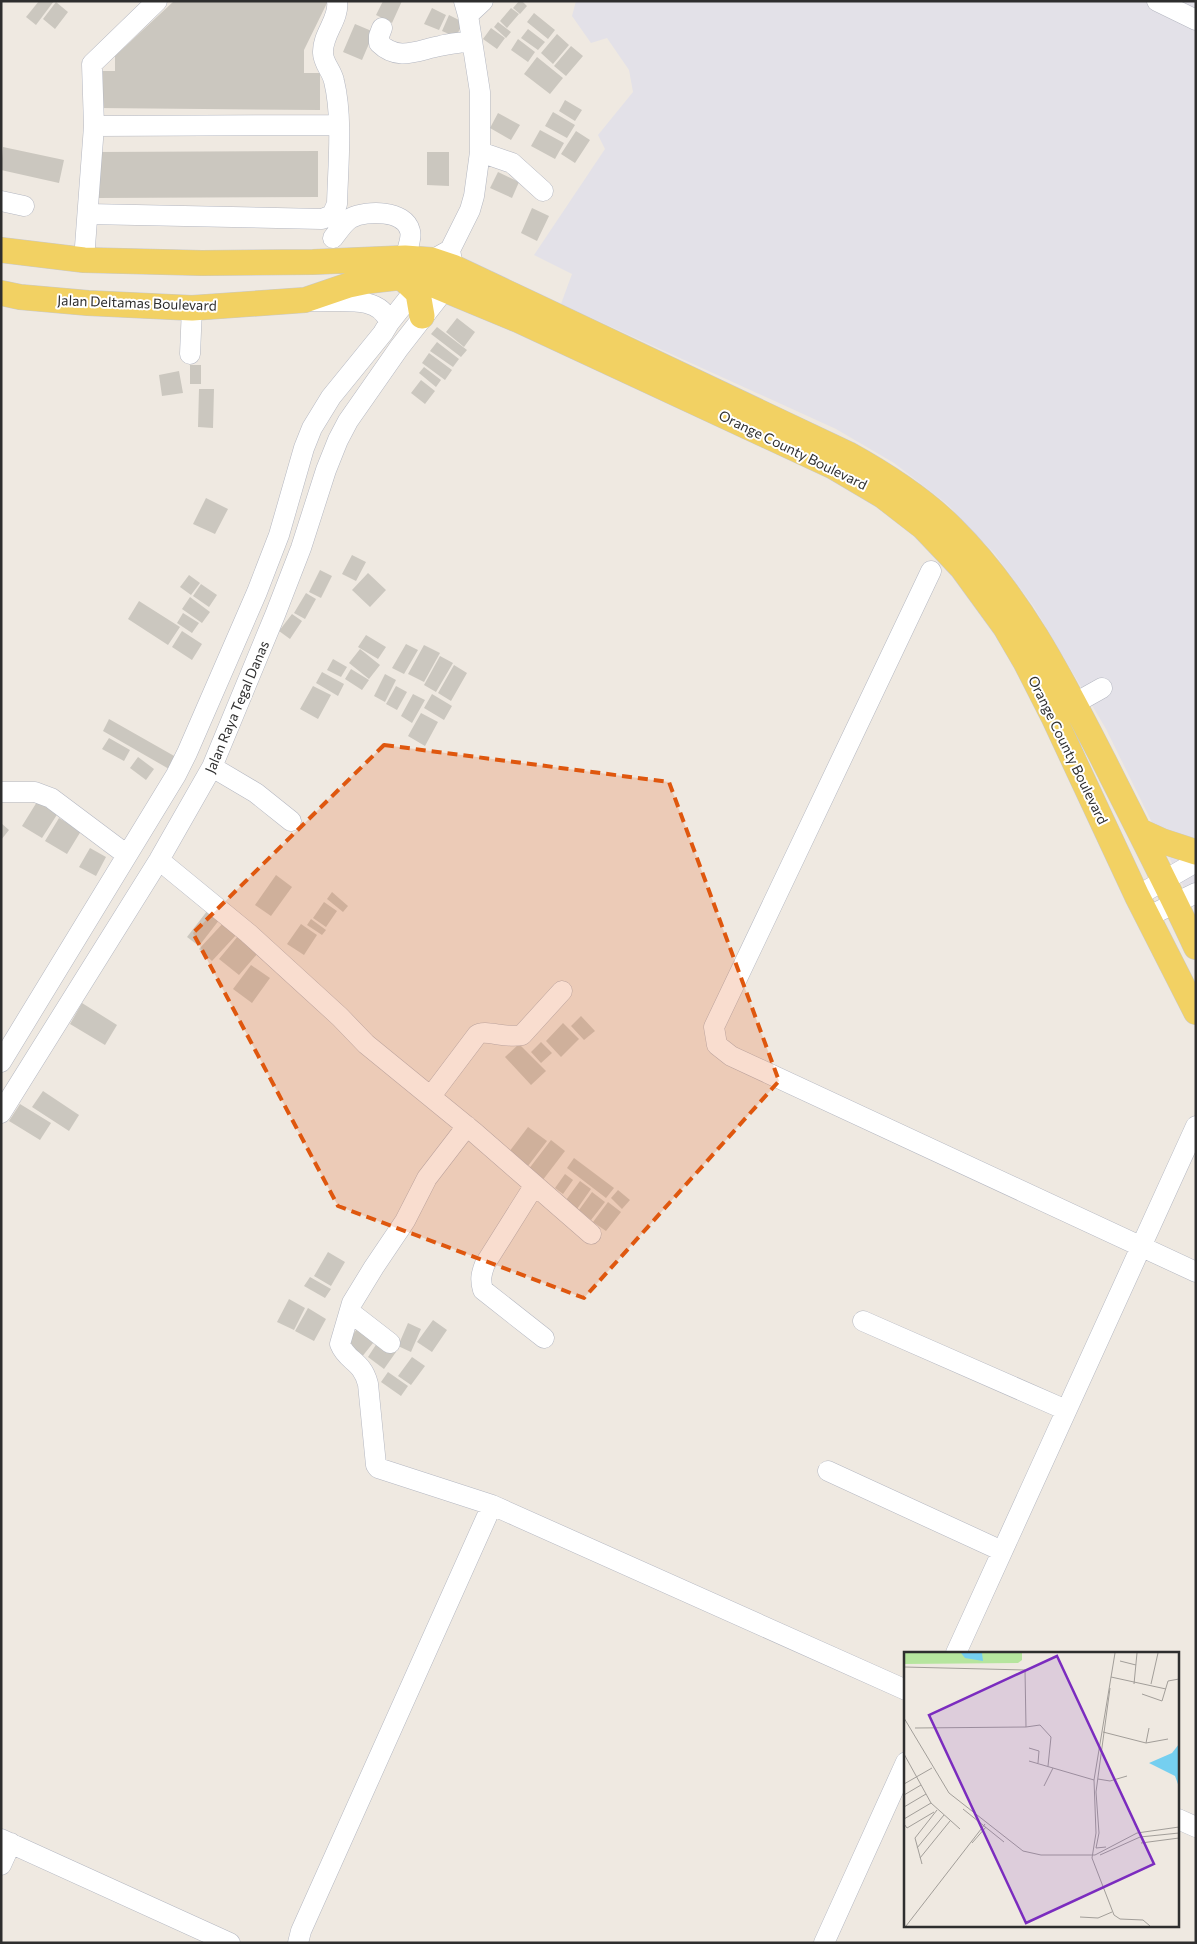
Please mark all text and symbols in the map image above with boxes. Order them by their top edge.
street label: Jalan Deltamas Boulevard [57,291,217,314]
street label: Orange County Boulevard [716,406,870,493]
street label: Jalan Raya Tegal Danas [201,638,272,776]
street label: Orange County Boulevard [1025,673,1112,827]
inset map [904,1652,1180,1926]

